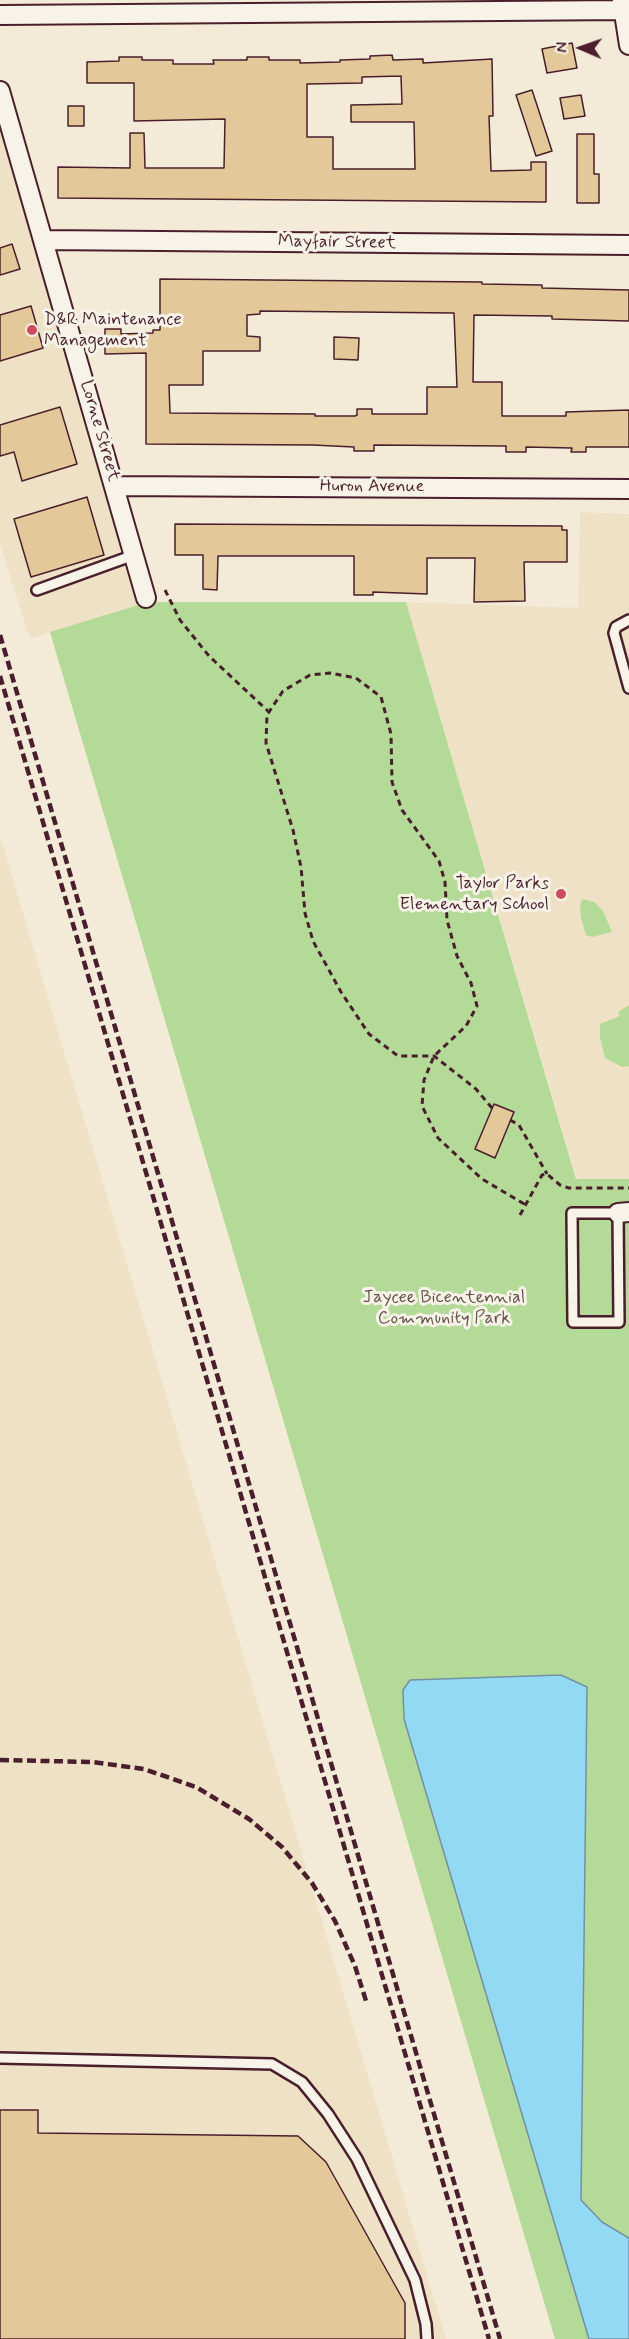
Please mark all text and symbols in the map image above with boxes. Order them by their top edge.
north arrow [551,18,611,78]
text: N [552,42,573,53]
street label: Mayfair Street [278,231,396,255]
place label: D&R Maintenance Management [44,309,182,352]
marker: D&R Maintenance Management [25,323,39,337]
street label: Lorne Street [74,378,124,484]
street label: Huron Avenue [320,476,424,498]
place label: Taylor Parks Elementary School [399,873,549,916]
marker: Taylor Parks Elementary School [554,887,568,901]
park label: Jaycee Bicentennial Community Park [363,1287,525,1330]

